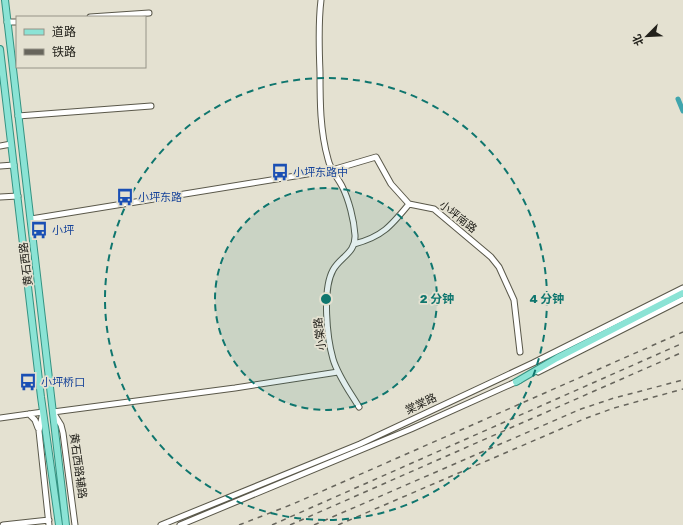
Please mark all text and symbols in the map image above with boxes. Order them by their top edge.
legend [16,16,146,68]
north arrow [627,16,667,56]
text: 道路 [52,25,76,39]
text: 北 [630,32,646,48]
text: 铁路 [52,45,76,59]
bus stop icon: 小坪东路中 [270,162,290,182]
place label: 小坪东路中 [293,166,348,179]
bus stop icon: 小坪东路 [115,187,135,207]
place label: 小坪东路 [138,191,182,204]
street label: 小坪南路 [437,198,479,236]
bus stop icon: 小坪 [29,220,49,240]
place label: 小坪 [52,224,74,237]
street label: 黄石西路 [17,241,35,287]
centre of rings [319,292,333,306]
text: 2 分钟 [420,292,454,306]
text: 4 分钟 [530,292,564,306]
street label: 小棠路 [312,317,328,351]
bus stop icon: 小坪桥口 [18,372,38,392]
place label: 小坪桥口 [41,376,85,389]
street label: 棠棠路 [403,391,439,417]
street label: 黄石西路辅路 [67,432,89,500]

